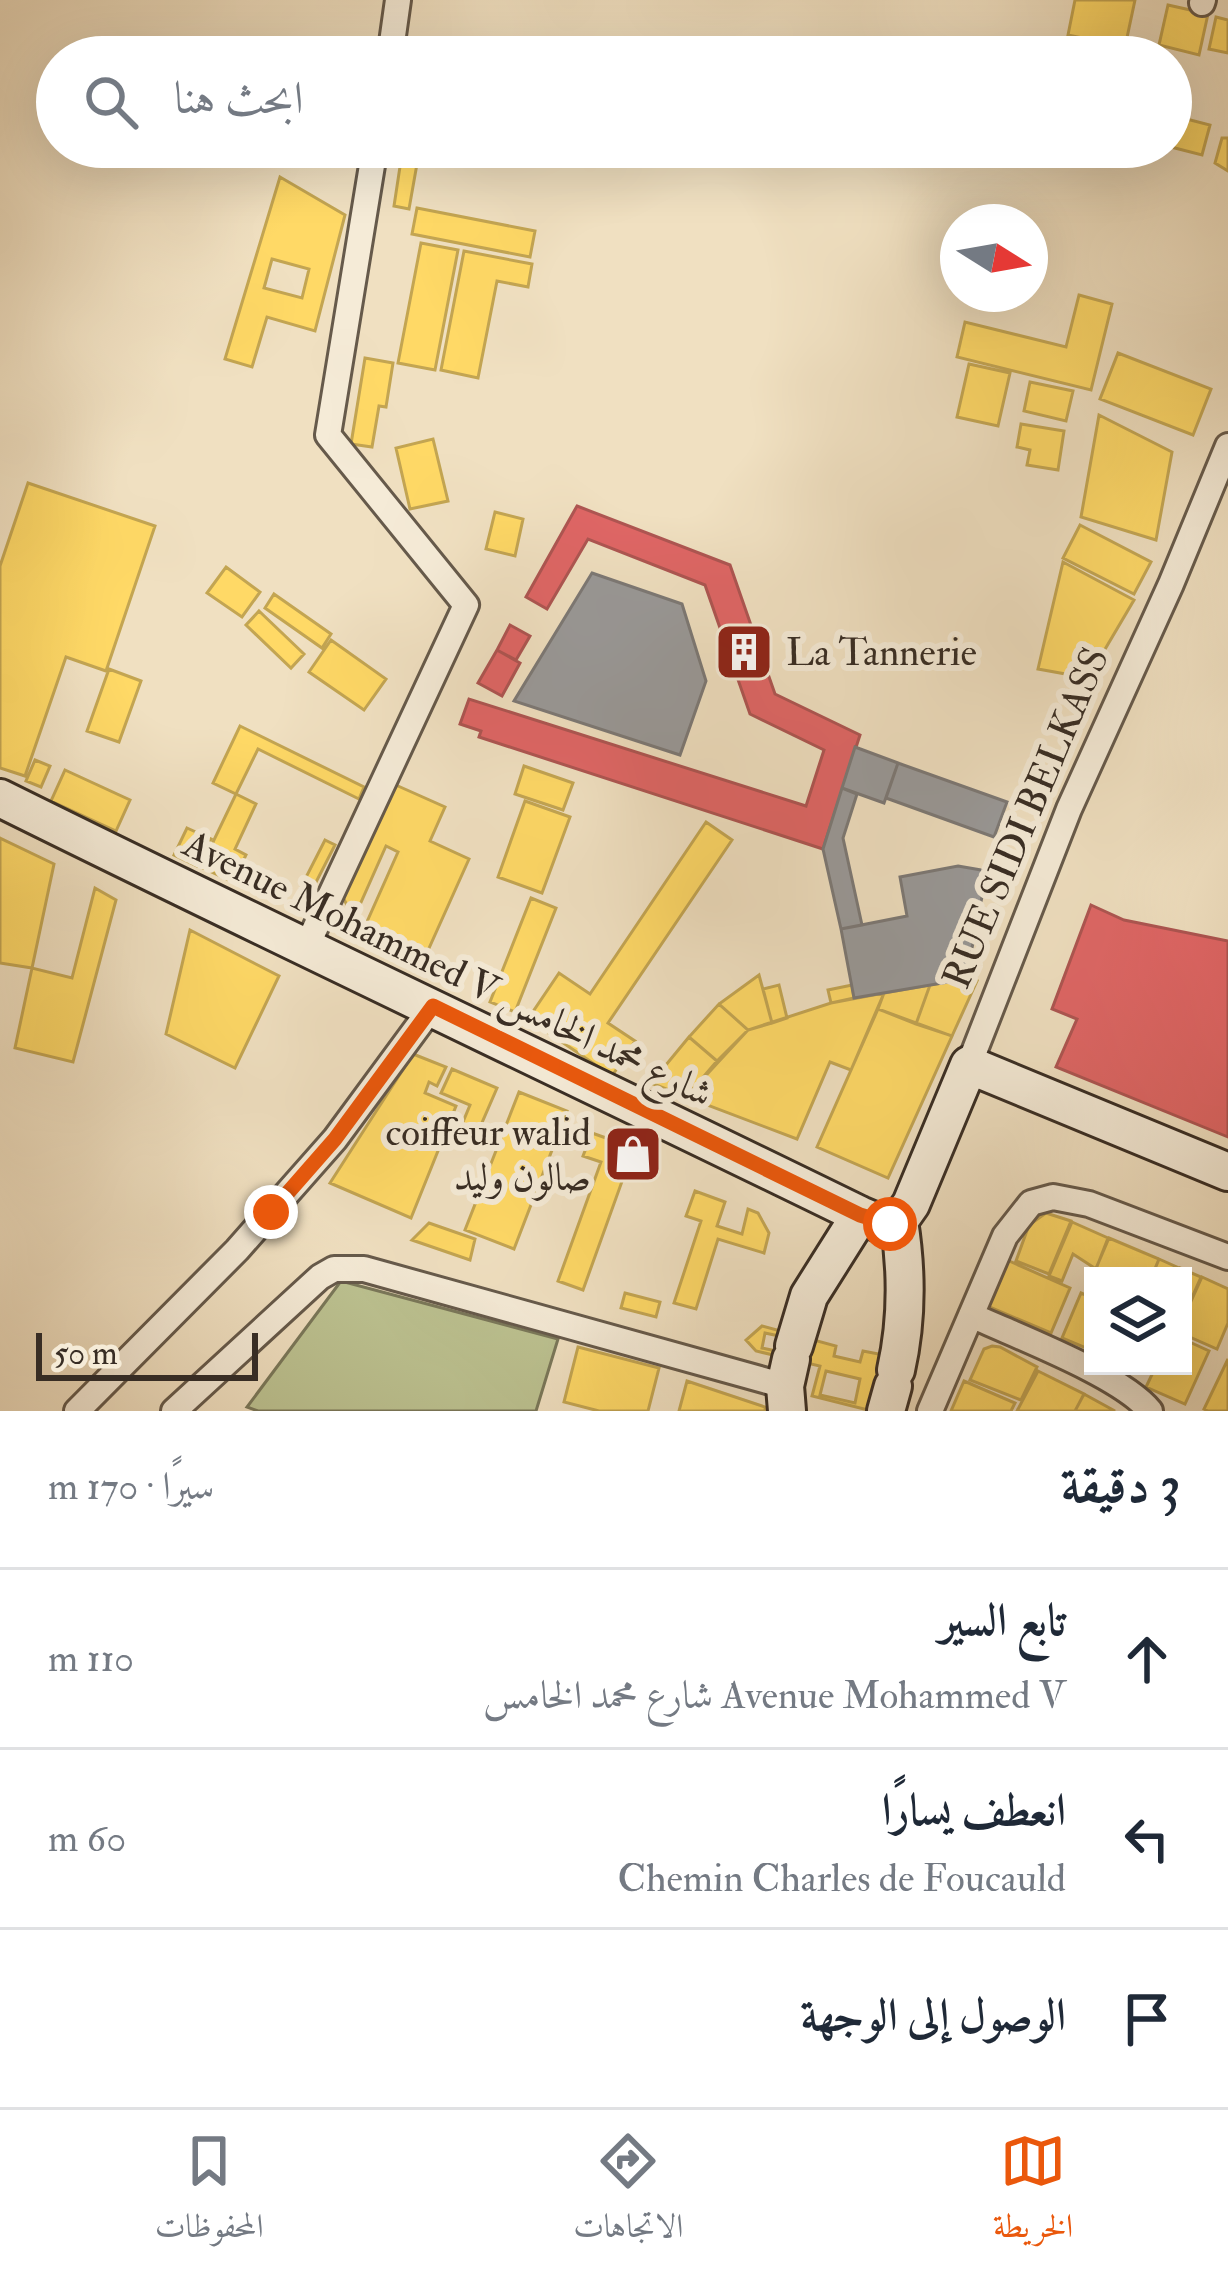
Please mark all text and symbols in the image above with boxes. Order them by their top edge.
search box [36,36,1192,168]
icon: search [78,69,144,135]
text: ابحث هنا [174,71,304,127]
north arrow [940,204,1048,312]
building icon: La Tannerie [713,621,775,683]
place label: La Tannerie [786,628,977,677]
street label: RUE SIDI BELKASS [932,640,1120,996]
street label: Avenue Mohammed V شارع محمد الخامس [171,819,721,1125]
place label: coiffeur walid صالون وليد [386,1108,591,1202]
shop icon: coiffeur walid صالون وليد [602,1123,664,1185]
route end [244,1185,298,1239]
route start [863,1197,917,1251]
map controls [1084,1267,1192,1375]
button: layers [1084,1267,1192,1375]
scale bar [36,1327,258,1380]
text: 50 m [54,1333,118,1374]
text: 3 دقيقة [1061,1454,1180,1518]
text: سيرًا · 170 m [48,1462,214,1511]
text: تابع السير [939,1593,1066,1649]
icon: ahead [1114,1626,1180,1692]
text: 110 m [48,1634,134,1683]
text: Avenue Mohammed V شارع محمد الخامس [483,1671,1066,1720]
text: انعطف يسارًا [882,1783,1066,1839]
icon: left [1114,1806,1180,1872]
text: 60 m [48,1814,126,1863]
text: Chemin Charles de Foucauld [617,1854,1066,1903]
icon: arrive [1114,1986,1180,2052]
text: الوصول إلى الوجهة [801,1988,1066,2044]
tab: المحفوظات [155,2128,264,2258]
tab: الاتجاهات [573,2128,683,2258]
tab: الخريطة [993,2128,1073,2258]

